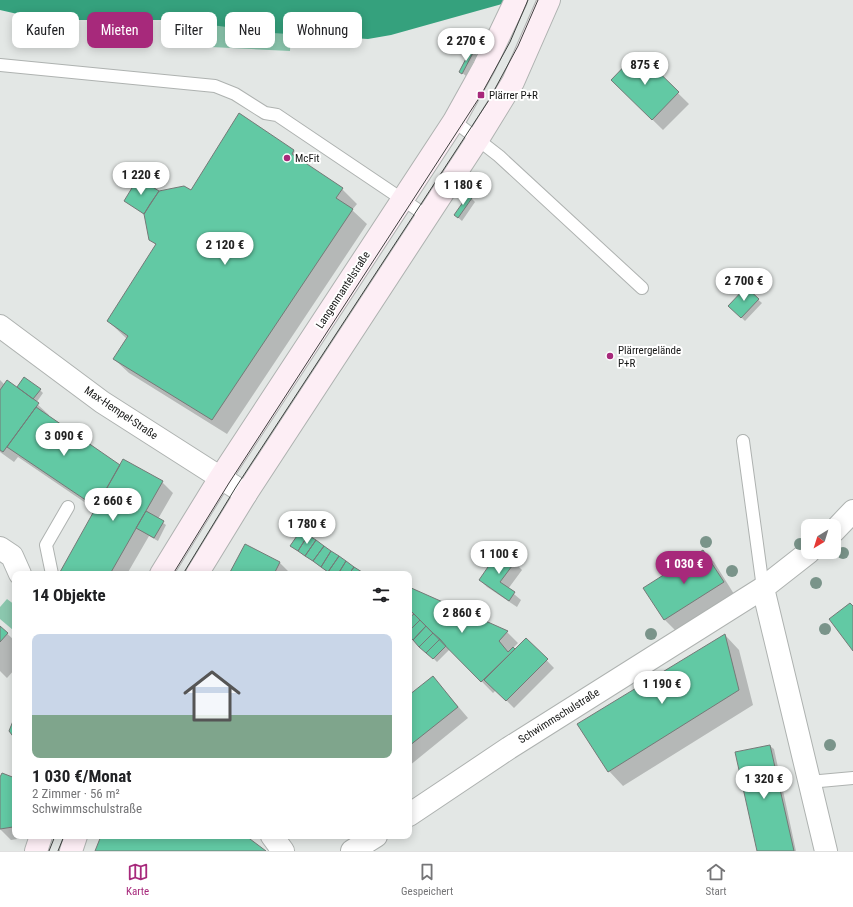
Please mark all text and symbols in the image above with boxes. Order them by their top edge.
chip: Kaufen [12,12,79,48]
chip: Mieten [87,12,153,48]
chip: Filter [161,12,217,48]
chip: Neu [225,12,275,48]
chip: Wohnung [283,12,362,48]
pin: 2 270 € [429,28,503,62]
text: 2 270 € [447,33,485,48]
pin: 875 € [617,52,673,86]
text: 875 € [630,57,660,72]
place label: Plärrer P+R [489,89,538,102]
marker: Plärrer P+R [476,90,486,100]
place label: McFit [295,152,319,165]
marker: McFit [282,153,292,163]
pin: 1 220 € [104,162,178,196]
text: 1 220 € [122,167,160,182]
pin: 1 180 € [426,172,500,206]
text: 1 180 € [444,177,482,192]
pin: 2 120 € [188,232,262,266]
text: 2 120 € [206,237,244,252]
street label: Langenmantelstraße [313,249,373,331]
pin: 2 700 € [707,268,781,302]
text: 2 700 € [725,273,763,288]
place label: Plärrergelände P+R [618,344,681,370]
marker: Plärrergelände P+R [605,351,615,361]
street label: Max-Hempel-Straße [82,384,160,442]
pin: 3 090 € [27,423,101,457]
text: 3 090 € [45,428,83,443]
pin: 2 660 € [76,488,150,522]
text: 2 660 € [94,493,132,508]
pin: 1 780 € [270,511,344,545]
text: 1 780 € [288,516,326,531]
north arrow [801,519,841,559]
map controls [801,519,841,559]
pin: 1 100 € [462,541,536,575]
text: 1 100 € [480,546,518,561]
pin: 1 030 € [647,551,721,585]
text: 1 030 € [665,556,703,571]
icon: filters [370,584,392,606]
text: 14 Objekte [32,585,106,605]
pin: 2 860 € [425,600,499,634]
text: 2 860 € [443,605,481,620]
icon: home [176,660,248,732]
pin: 1 190 € [625,671,699,705]
text: 1 190 € [643,676,681,691]
street label: Schwimmschulstraße [516,686,602,746]
text: 1 030 €/Monat [32,766,131,786]
pin: 1 320 € [727,766,801,800]
text: 1 320 € [745,771,783,786]
text: 2 Zimmer · 56 m² [32,786,120,801]
text: Schwimmschulstraße [32,801,142,816]
tab: Karte [126,861,149,898]
tab: Gespeichert [401,861,453,898]
tab: Start [705,861,727,898]

